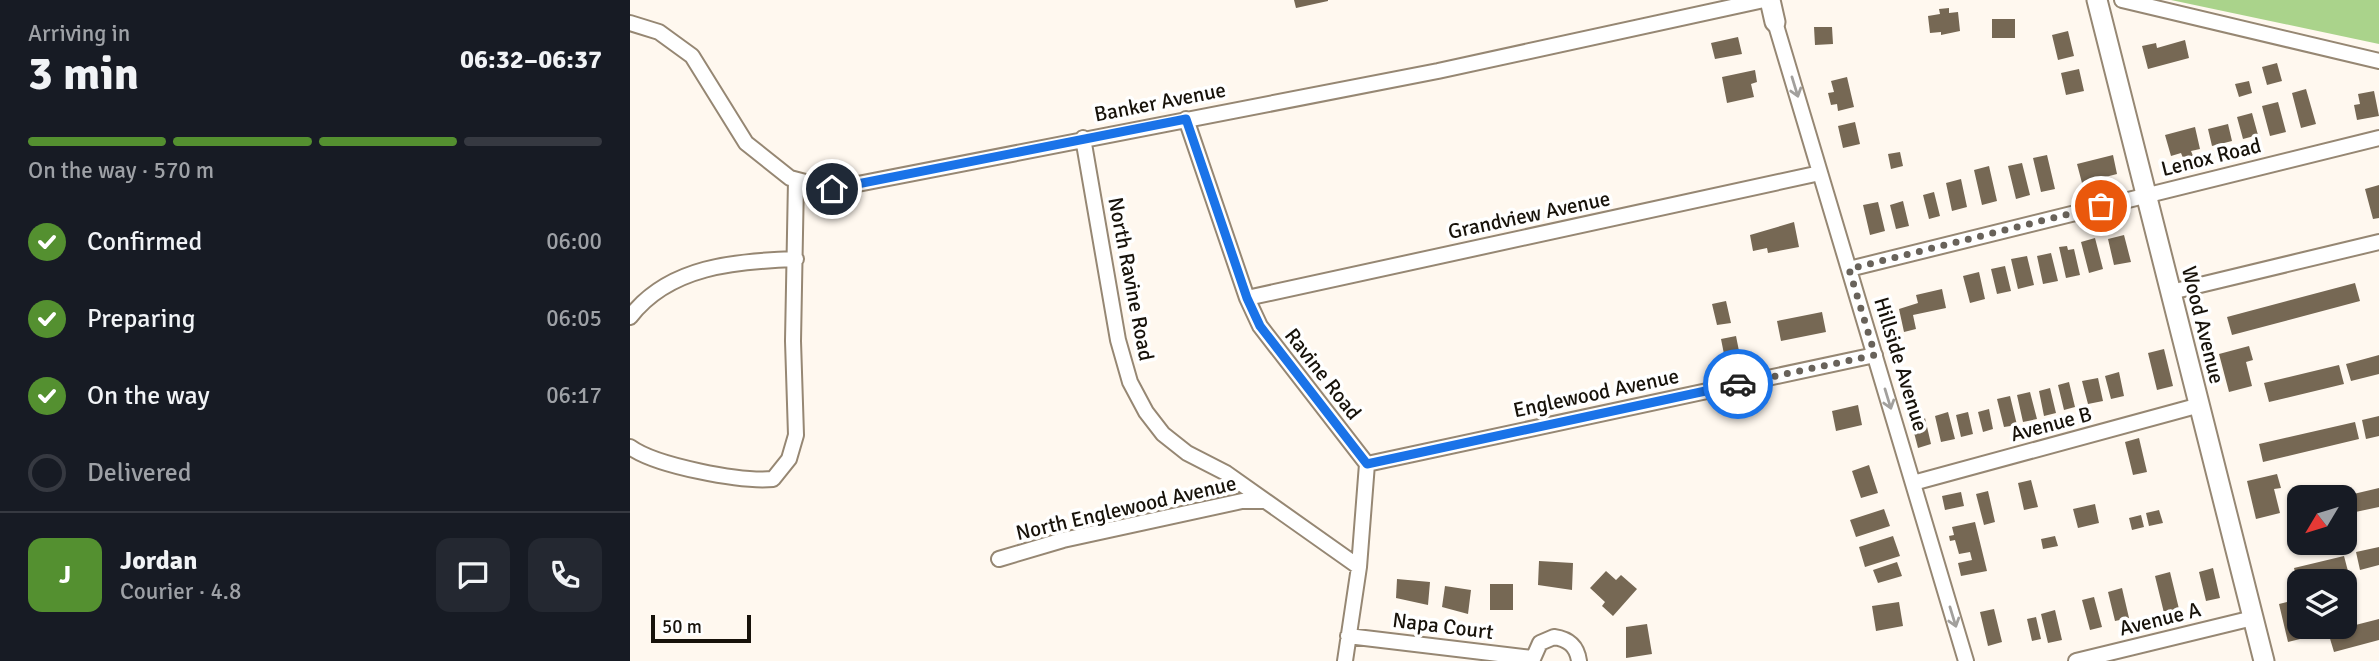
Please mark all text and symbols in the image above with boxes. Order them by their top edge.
text: Arriving in [28,19,130,48]
text: 06:32–06:37 [460,44,602,76]
text: 3 min [28,46,139,102]
one-way arrow [1789,76,1802,98]
street label: Banker Avenue [1092,77,1228,127]
street label: Lenox Road [2158,132,2264,182]
text: On the way · 570 m [28,156,214,185]
pin [802,159,862,219]
icon: home [813,170,851,208]
pin [2071,176,2131,236]
street label: Grandview Avenue [1446,185,1612,245]
icon: bag [2082,187,2120,225]
street label: North Ravine Road [1102,195,1160,363]
icon: check [28,223,66,261]
text: Confirmed [87,226,202,258]
text: 06:00 [546,227,602,256]
street label: Wood Avenue [2176,263,2230,387]
street label: Hillside Avenue [1868,294,1934,434]
icon: check [28,300,66,338]
text: Preparing [87,303,195,335]
text: 06:05 [546,304,602,333]
street label: Ravine Road [1279,323,1367,425]
courier [1703,349,1773,419]
street label: Englewood Avenue [1511,363,1681,423]
icon: car [1719,365,1757,403]
icon: check [28,377,66,415]
text: On the way [87,380,210,412]
text: 06:17 [546,381,602,410]
one-way arrow [1882,388,1895,410]
street label: Avenue B [2008,401,2094,447]
text: Delivered [87,457,192,489]
street label: North Englewood Avenue [1013,470,1239,546]
north arrow [2287,485,2357,555]
map controls [2287,485,2357,639]
button: chat [436,538,510,612]
button: phone [528,538,602,612]
text: Jordan [120,545,197,577]
text: J [59,559,71,591]
button: layers [2287,569,2357,639]
text: Courier · 4.8 [120,577,241,606]
street label: Avenue A [2117,596,2204,642]
one-way arrow [1947,606,1960,628]
street label: Napa Court [1391,607,1495,645]
scale bar [651,612,751,644]
text: 50 m [662,615,702,639]

